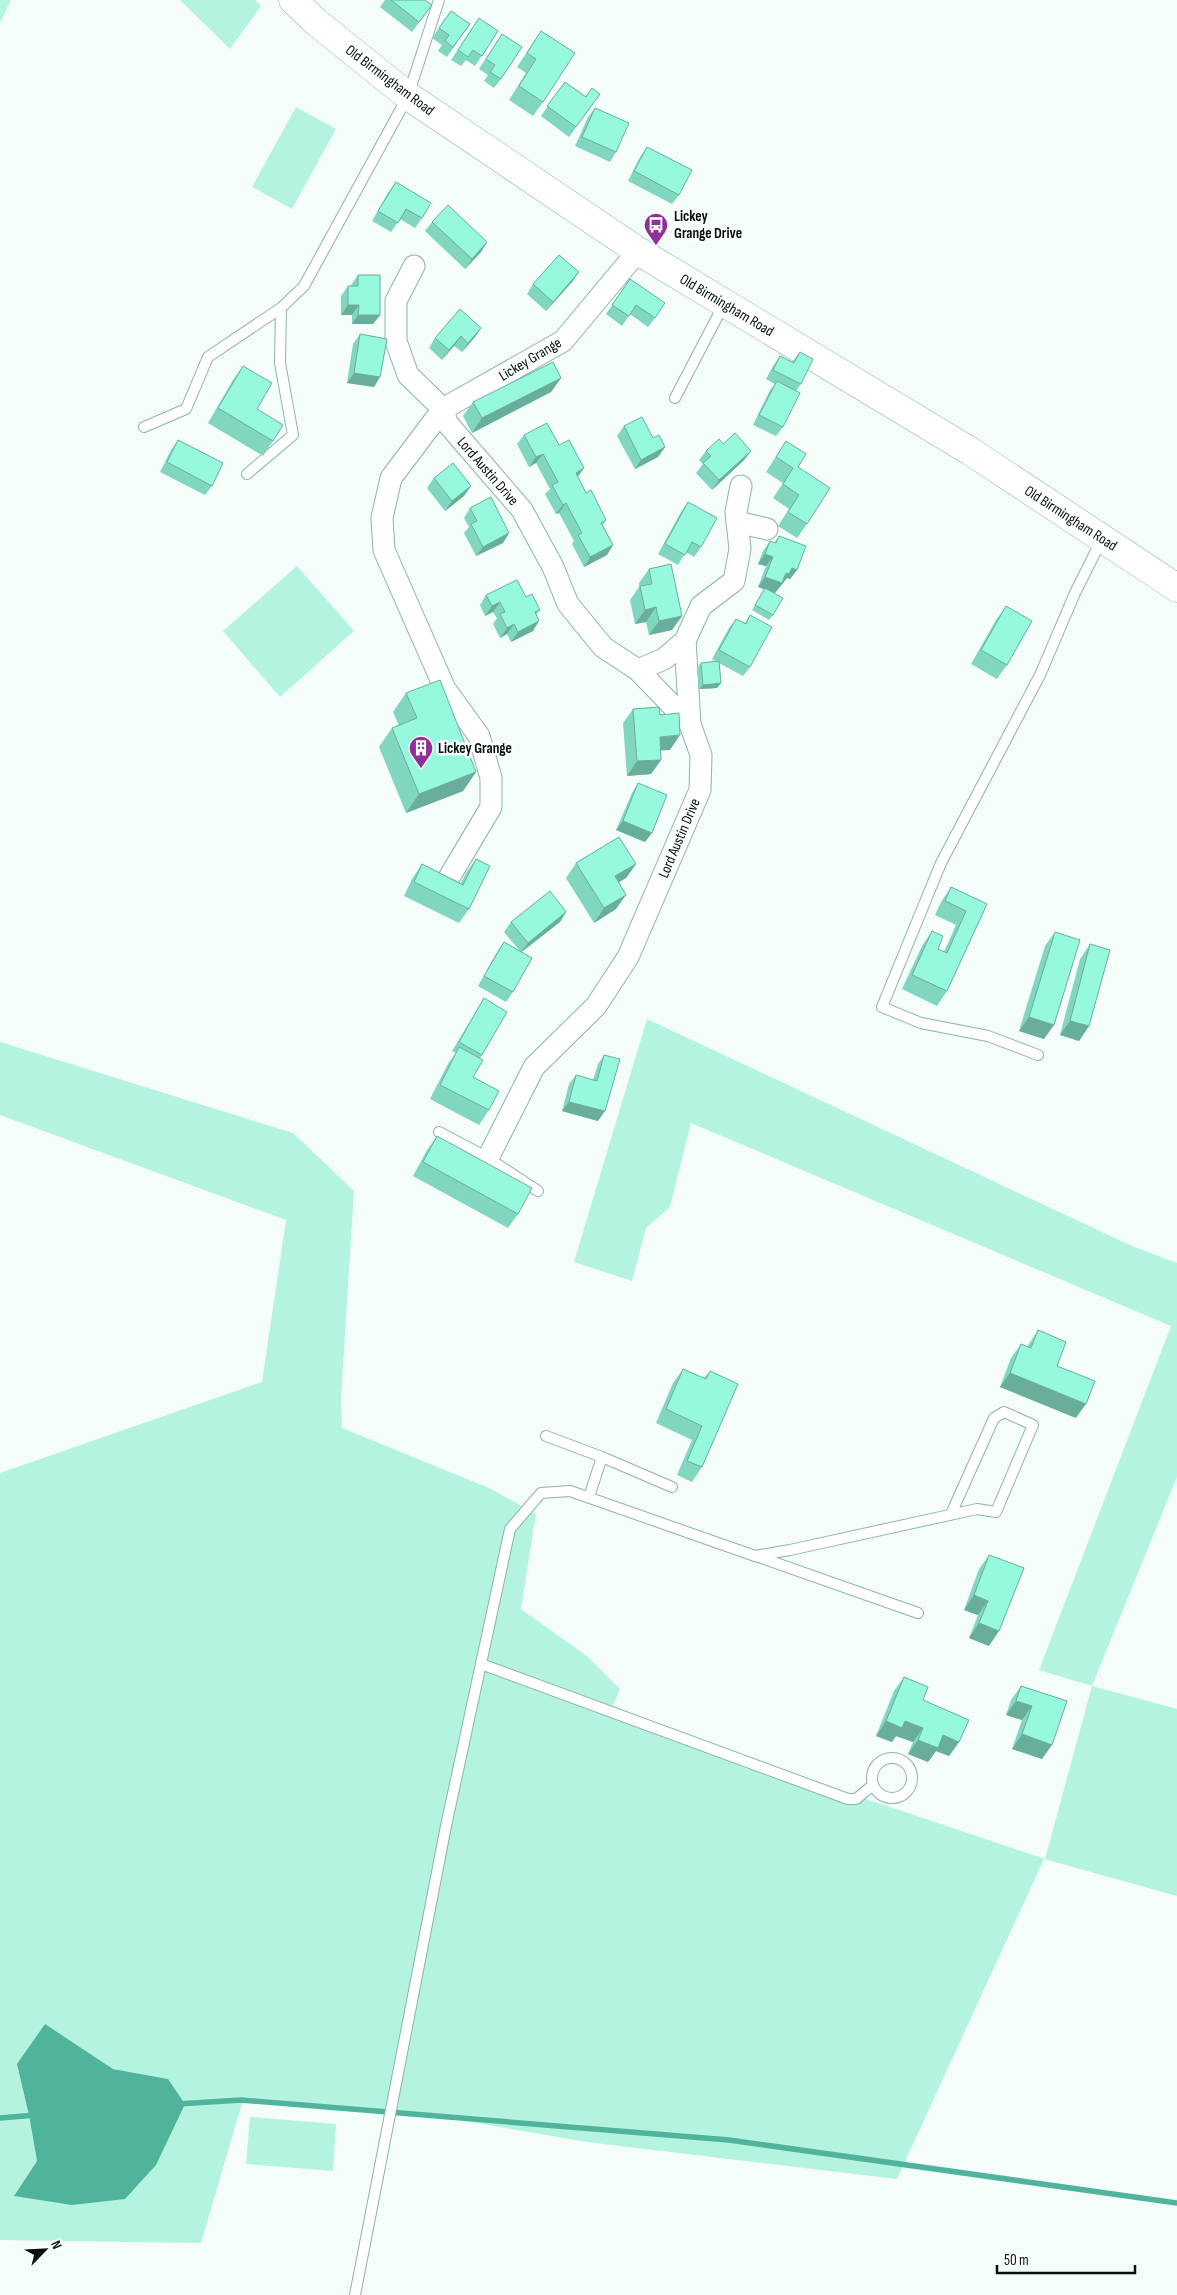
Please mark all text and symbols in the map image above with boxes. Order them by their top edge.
street label: Old Birmingham Road [341,41,438,120]
place label: Lickey Grange Drive [674,207,742,243]
bus stop icon: Lickey Grange Drive [643,212,669,246]
street label: Old Birmingham Road [676,270,777,341]
street label: Lickey Grange [496,333,565,386]
street label: Lord Austin Drive [453,433,523,510]
street label: Old Birmingham Road [1021,481,1121,555]
building icon: Lickey Grange [408,735,434,769]
place label: Lickey Grange [438,739,512,758]
street label: Lord Austin Drive [654,795,705,881]
north arrow [20,2225,70,2275]
text: N [47,2238,66,2252]
scale bar [997,2242,1134,2274]
text: 50 m [1004,2251,1029,2270]

